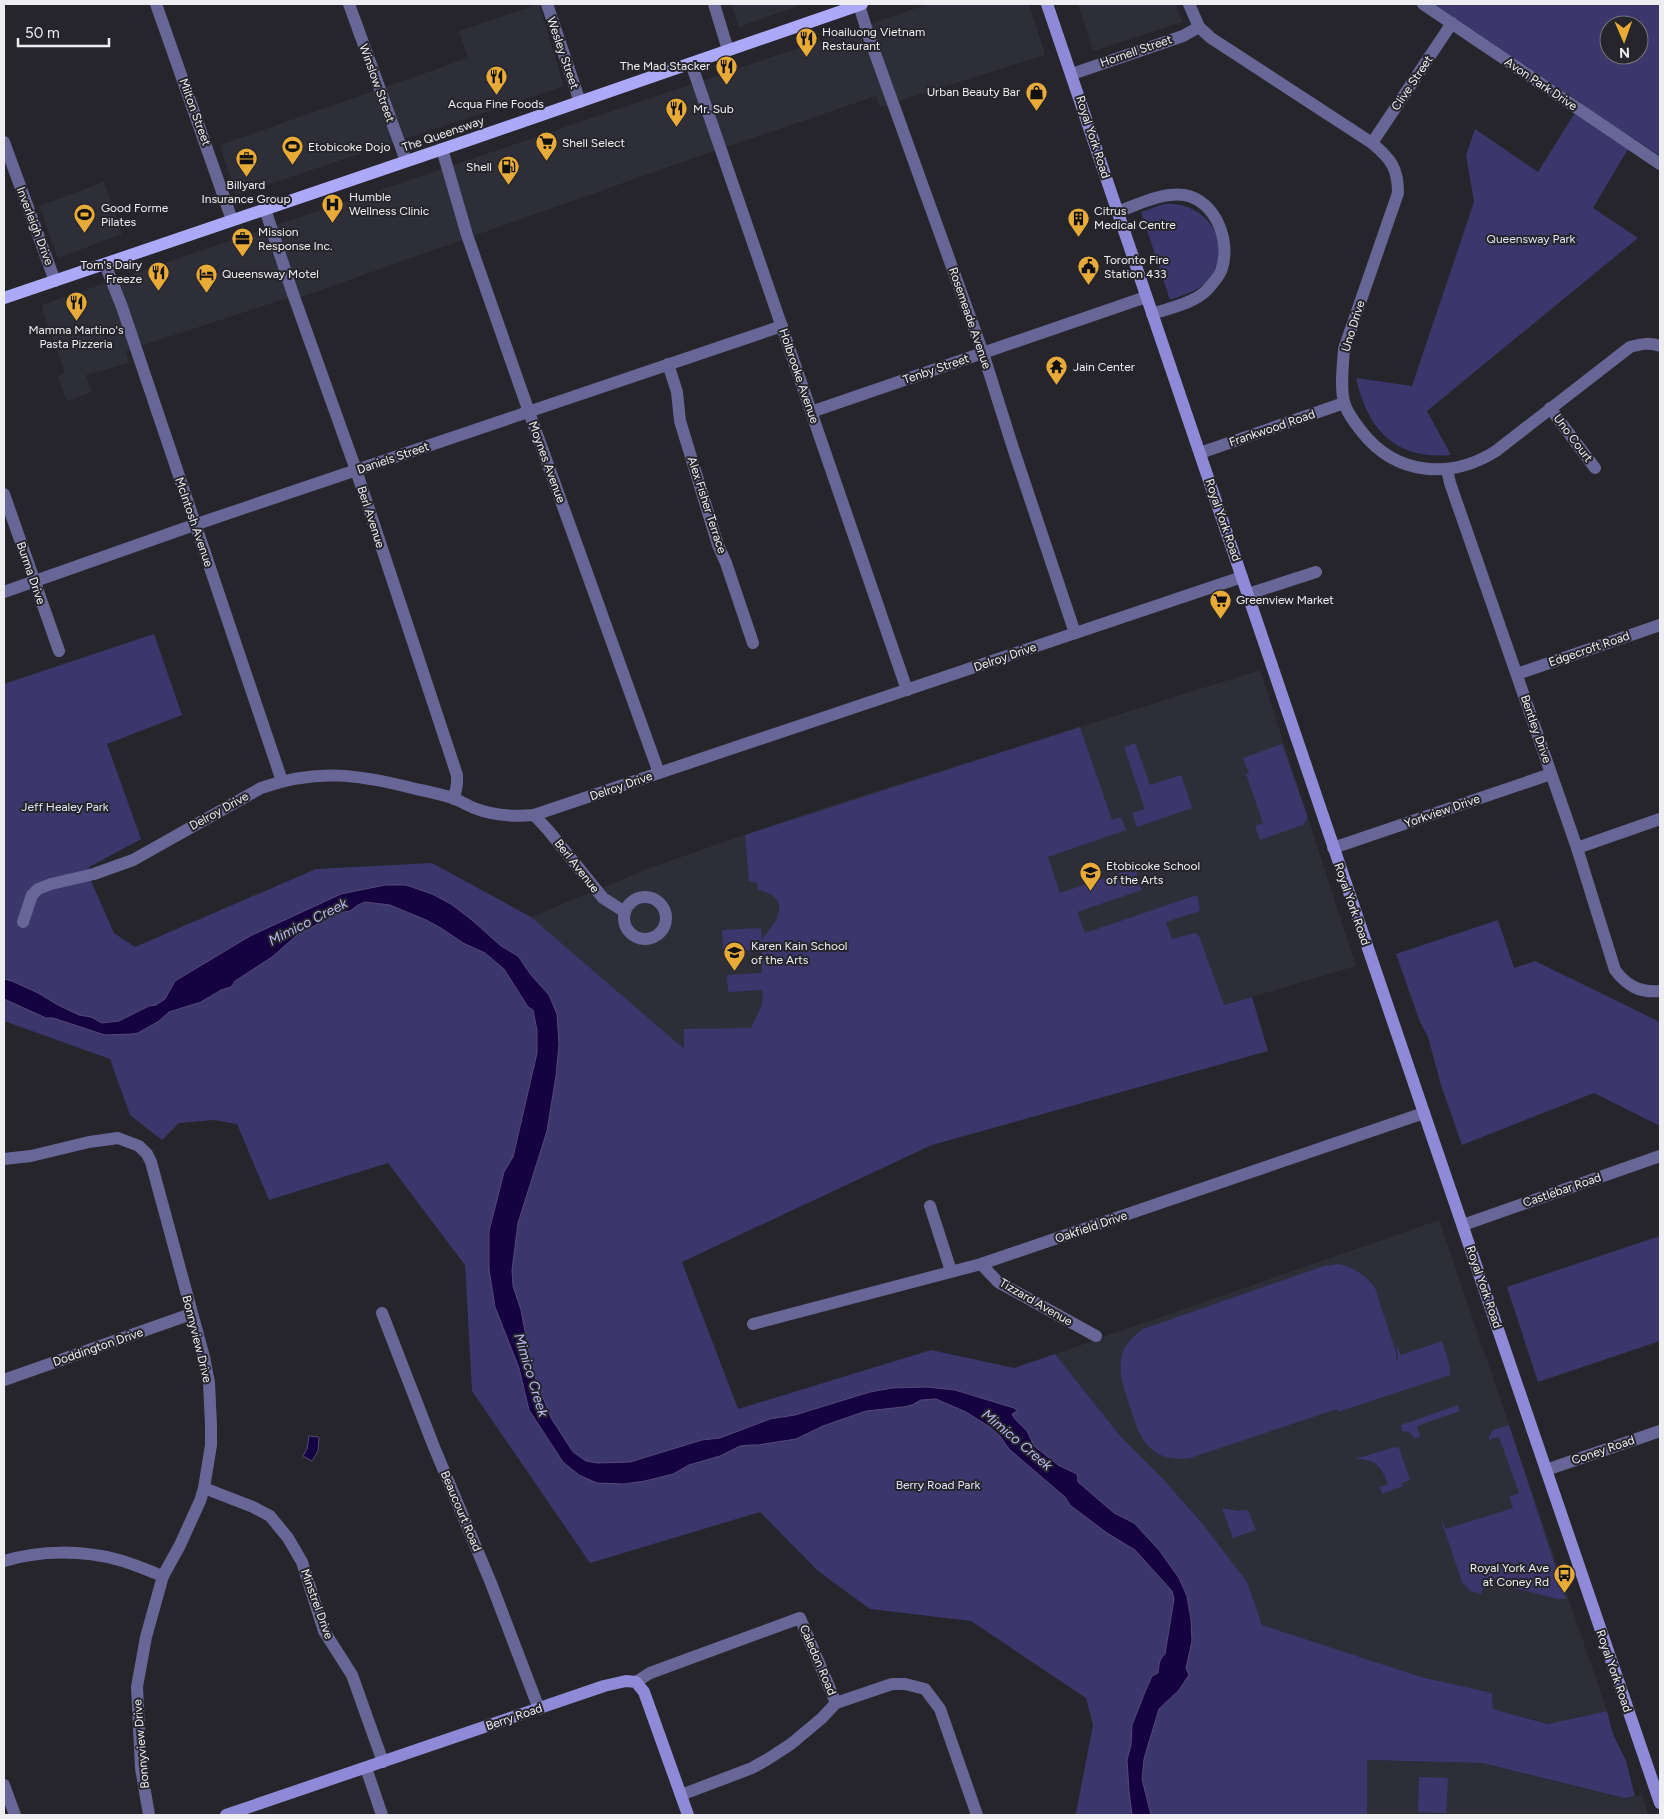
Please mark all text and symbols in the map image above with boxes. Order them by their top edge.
scale bar [18,15,109,47]
street label: Wesley Street [544,15,582,91]
north arrow [1599,15,1649,65]
text: 50 m [25,24,60,42]
place label: Hoailuong Vietnam Restaurant [822,25,925,53]
restaurant icon: Hoailuong Vietnam Restaurant [794,27,818,58]
street label: Hornell Street [1098,32,1174,70]
street label: Winslow Street [356,42,398,124]
text: N [1619,44,1630,61]
street label: Clive Street [1388,52,1436,113]
restaurant icon: The Mad Stacker [714,54,738,85]
street label: Avon Park Drive [1502,55,1580,114]
place label: The Mad Stacker [620,59,710,73]
restaurant icon: Acqua Fine Foods [484,65,508,96]
street label: Milton Street [176,77,214,148]
shop icon: Urban Beauty Bar [1024,80,1048,111]
place label: Urban Beauty Bar [927,85,1020,99]
street label: Royal York Road [1073,94,1113,180]
place label: Acqua Fine Foods [448,97,544,111]
restaurant icon: Mr. Sub [665,97,689,128]
place label: Mr. Sub [693,102,734,116]
street label: The Queensway [400,113,487,155]
supermarket icon: Shell Select [534,131,558,162]
sports icon: Etobicoke Dojo [280,135,304,166]
place label: Shell Select [562,136,625,150]
place label: Etobicoke Dojo [308,140,390,154]
office icon: Billyard Insurance Group [234,146,258,177]
fuel station icon: Shell [496,155,520,186]
place label: Shell [466,160,492,174]
place label: Billyard Insurance Group [201,178,291,206]
street label: Inverleigh Drive [14,185,57,268]
place label: Humble Wellness Clinic [349,190,430,218]
hospital icon: Humble Wellness Clinic [321,192,345,223]
place label: Good Forme Pilates [101,201,169,229]
sports icon: Good Forme Pilates [73,203,97,234]
place label: Citrus Medical Centre [1094,204,1176,232]
building icon: Citrus Medical Centre [1066,206,1090,237]
place label: Mission Response Inc. [258,225,332,253]
office icon: Mission Response Inc. [230,227,254,258]
park label: Queensway Park [1487,232,1576,246]
place label: Toronto Fire Station 433 [1104,253,1169,281]
public building icon: Toronto Fire Station 433 [1076,255,1100,286]
place label: Tom's Dairy Freeze [80,258,143,286]
restaurant icon: Tom's Dairy Freeze [146,260,170,291]
hotel icon: Queensway Motel [194,262,218,293]
street label: Rosemeade Avenue [946,265,994,371]
place label: Queensway Motel [222,267,319,281]
restaurant icon: Mamma Martino's Pasta Pizzeria [64,291,88,322]
street label: Uno Drive [1339,298,1368,353]
place label: Mamma Martino's Pasta Pizzeria [28,323,124,351]
street label: Holbrooke Avenue [776,327,822,426]
street label: Tenby Street [901,351,971,387]
temple icon: Jain Center [1045,355,1069,386]
place label: Jain Center [1073,360,1135,374]
street label: Frankwood Road [1227,407,1317,449]
street label: Uno Court [1551,411,1596,465]
street label: Moynes Avenue [526,419,568,505]
street label: Daniels Street [355,439,431,477]
street label: Alex Fisher Terrace [685,455,729,556]
street label: McIntosh Avenue [172,475,216,569]
street label: Royal York Road [1202,477,1244,563]
street label: Berl Avenue [354,484,388,550]
street label: Burma Drive [14,540,48,606]
supermarket icon: Greenview Market [1208,588,1232,619]
place label: Greenview Market [1236,593,1334,607]
street label: Edgecroft Road [1547,629,1631,669]
street label: Delroy Drive [972,640,1039,674]
street label: Bentley Drive [1518,693,1554,765]
street label: Delroy Drive [588,769,655,803]
street label: Delroy Drive [187,789,251,833]
street label: Yorkview Drive [1402,791,1482,830]
park label: Jeff Healey Park [21,800,109,814]
street label: Berl Avenue [552,836,603,896]
place label: Etobicoke School of the Arts [1106,859,1200,887]
school or university icon: Etobicoke School of the Arts [1078,861,1102,892]
street label: Royal York Road [1331,861,1373,947]
water label: Mimico Creek [266,894,351,949]
place label: Karen Kain School of the Arts [751,939,848,967]
school or university icon: Karen Kain School of the Arts [723,941,747,972]
street label: Castlebar Road [1521,1170,1603,1210]
street label: Oakfield Drive [1053,1208,1129,1246]
street label: Royal York Road [1463,1244,1505,1330]
street label: Tizzard Avenue [997,1275,1075,1329]
street label: Bonnyview Drive [179,1294,215,1385]
street label: Doddington Drive [51,1325,145,1369]
water label: Mimico Creek [510,1331,552,1420]
water label: Mimico Creek [978,1406,1056,1475]
street label: Coney Road [1570,1433,1636,1467]
street label: Beaucourt Road [438,1469,484,1553]
park label: Berry Road Park [896,1478,981,1492]
place label: Royal York Ave at Coney Rd [1470,1561,1549,1589]
bus stop icon: Royal York Ave at Coney Rd [1553,1563,1577,1594]
street label: Minstrel Drive [298,1567,336,1641]
street label: Caledon Road [797,1623,839,1697]
street label: Royal York Road [1593,1628,1635,1714]
street label: Bonnyview Drive [130,1698,152,1789]
street label: Berry Road [484,1701,544,1733]

